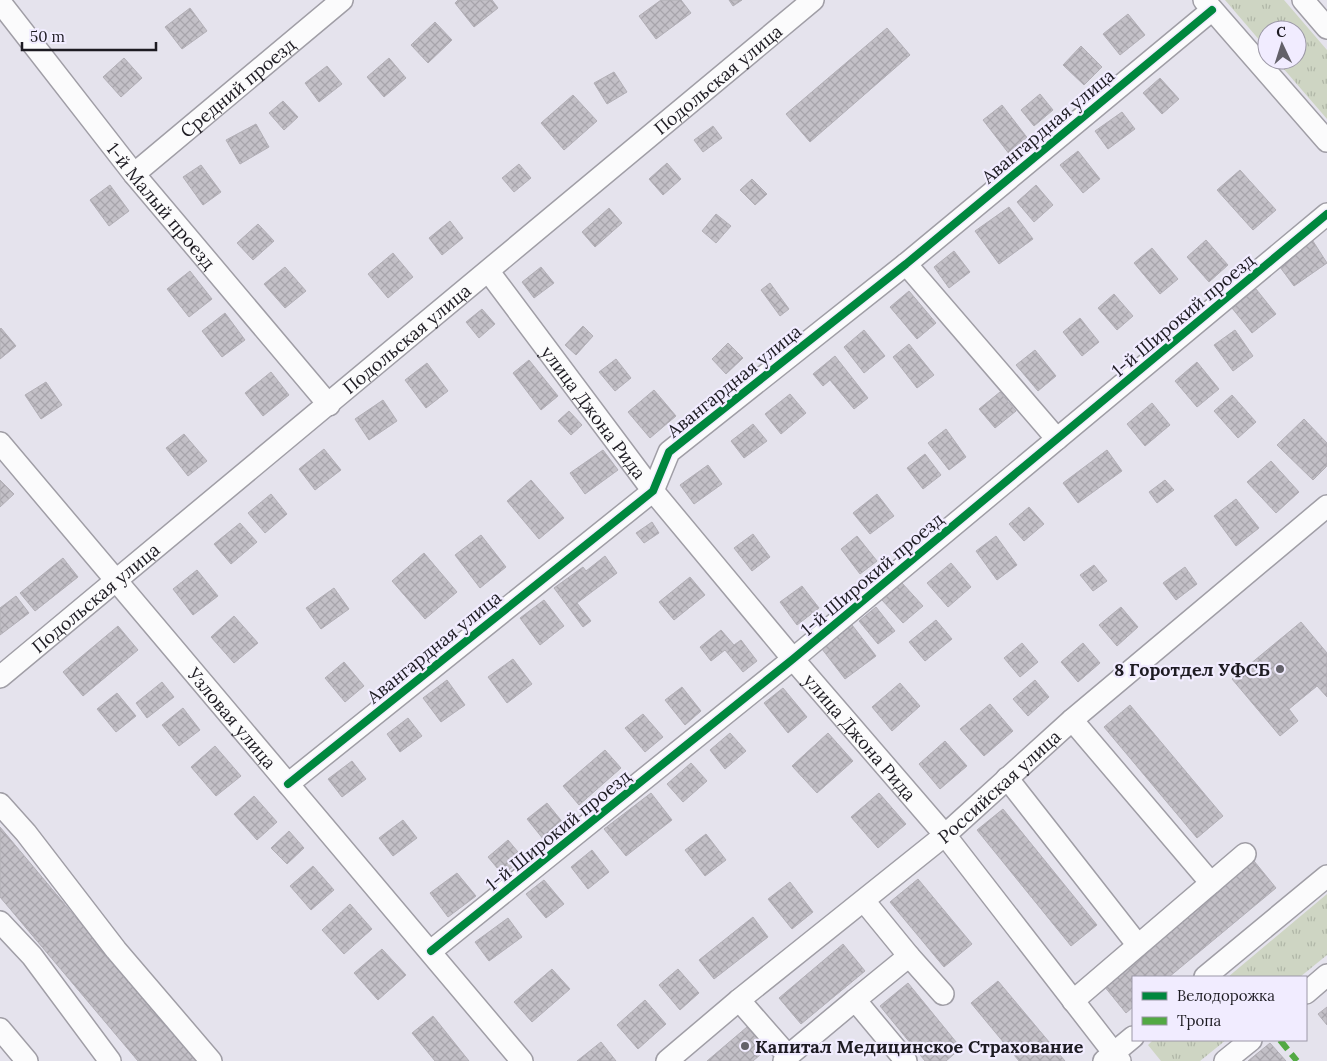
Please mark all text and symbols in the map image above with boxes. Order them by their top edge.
street label: Подольская улица [649,19,786,139]
scale bar [22,20,156,52]
north arrow [1257,20,1307,70]
text: С [1276,23,1287,41]
text: 50 m [30,27,65,46]
street label: Средний проезд [175,32,300,142]
street label: Авангардная улица [976,64,1119,189]
street label: 1-й Малый проезд [102,138,221,274]
street label: 1-й Широкий проезд [1107,248,1259,382]
street label: Подольская улица [338,279,475,398]
street label: Авангардная улица [661,320,806,443]
street label: улица Джона Рида [536,341,651,483]
street label: 1-й Широкий проезд [796,507,948,641]
street label: Подольская улица [27,538,164,658]
street label: Авангардная улица [361,586,506,709]
place label: 8 Горотдел УФСБ [1114,658,1270,681]
street label: Узловая улица [182,662,282,773]
marker: 8 Горотдел УФСБ [1274,663,1286,675]
street label: улица Джона Рида [799,668,921,805]
street label: Российская улица [933,725,1065,848]
street label: 1-й Широкий проезд [481,764,635,895]
legend [1132,976,1307,1041]
text: Велодорожка [1177,986,1275,1005]
text: Тропа [1177,1011,1222,1030]
place label: Капитал Медицинское Страхование [755,1035,1084,1058]
marker: Капитал Медицинское Страхование [739,1040,751,1052]

